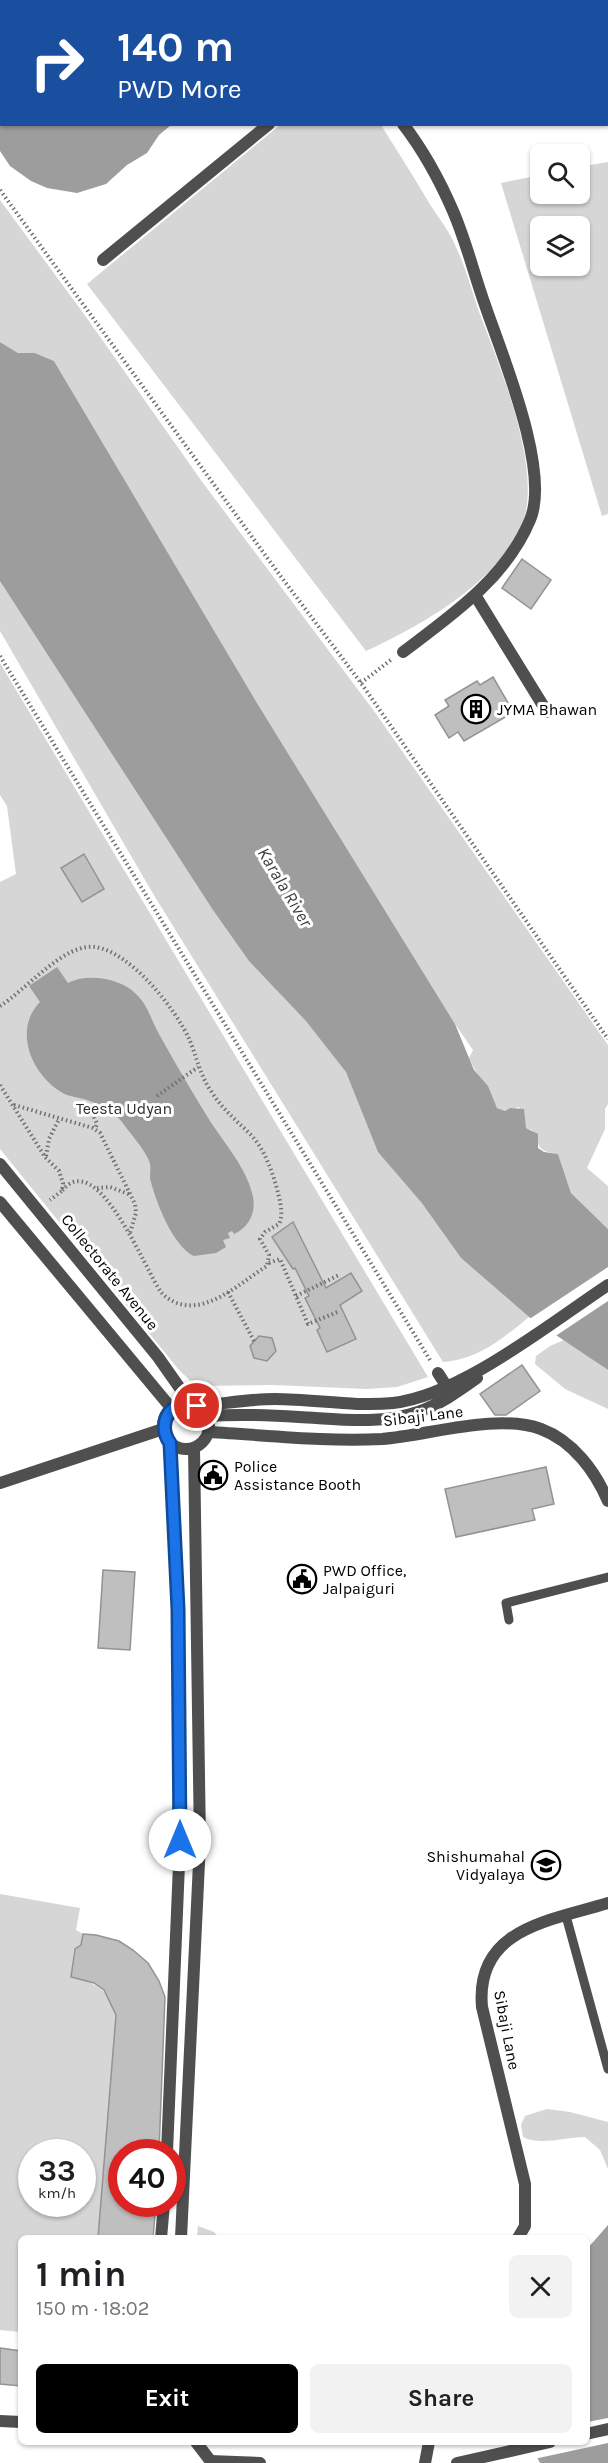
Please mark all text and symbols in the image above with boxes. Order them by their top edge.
text: 140 m [117,22,234,72]
icon: right [18,24,96,102]
text: PWD More [117,73,242,105]
map controls [530,144,590,276]
button: search [530,144,590,204]
button: layers [530,216,590,276]
building icon: JYMA Bhawan [460,693,492,725]
place label: JYMA Bhawan [497,700,597,719]
water label: Karala River [253,843,318,932]
park label: Teesta Udyan [76,1099,172,1118]
street label: Collectorate Avenue [57,1210,163,1334]
pin [171,1380,222,1431]
icon: arrive [180,1389,213,1422]
street label: Sibaji Lane [382,1402,464,1430]
place label: Police Assistance Booth [234,1457,361,1494]
public building icon: Police Assistance Booth [197,1459,229,1491]
place label: PWD Office, Jalpaiguri [323,1561,406,1598]
public building icon: PWD Office, Jalpaiguri [286,1563,318,1595]
position arrow [148,1808,212,1872]
place label: Shishumahal Vidyalaya [426,1847,525,1884]
school or university icon: Shishumahal Vidyalaya [530,1849,562,1881]
street label: Sibaji Lane [490,1989,524,2071]
speed limit sign: 40 [108,2139,186,2217]
text: 33 [38,2153,76,2189]
text: km/h [38,2184,76,2202]
text: 1 min [36,2253,126,2295]
button: close [509,2255,572,2318]
text: 150 m · 18:02 [36,2297,149,2320]
button: Exit [36,2364,298,2433]
button: Share [310,2364,572,2433]

